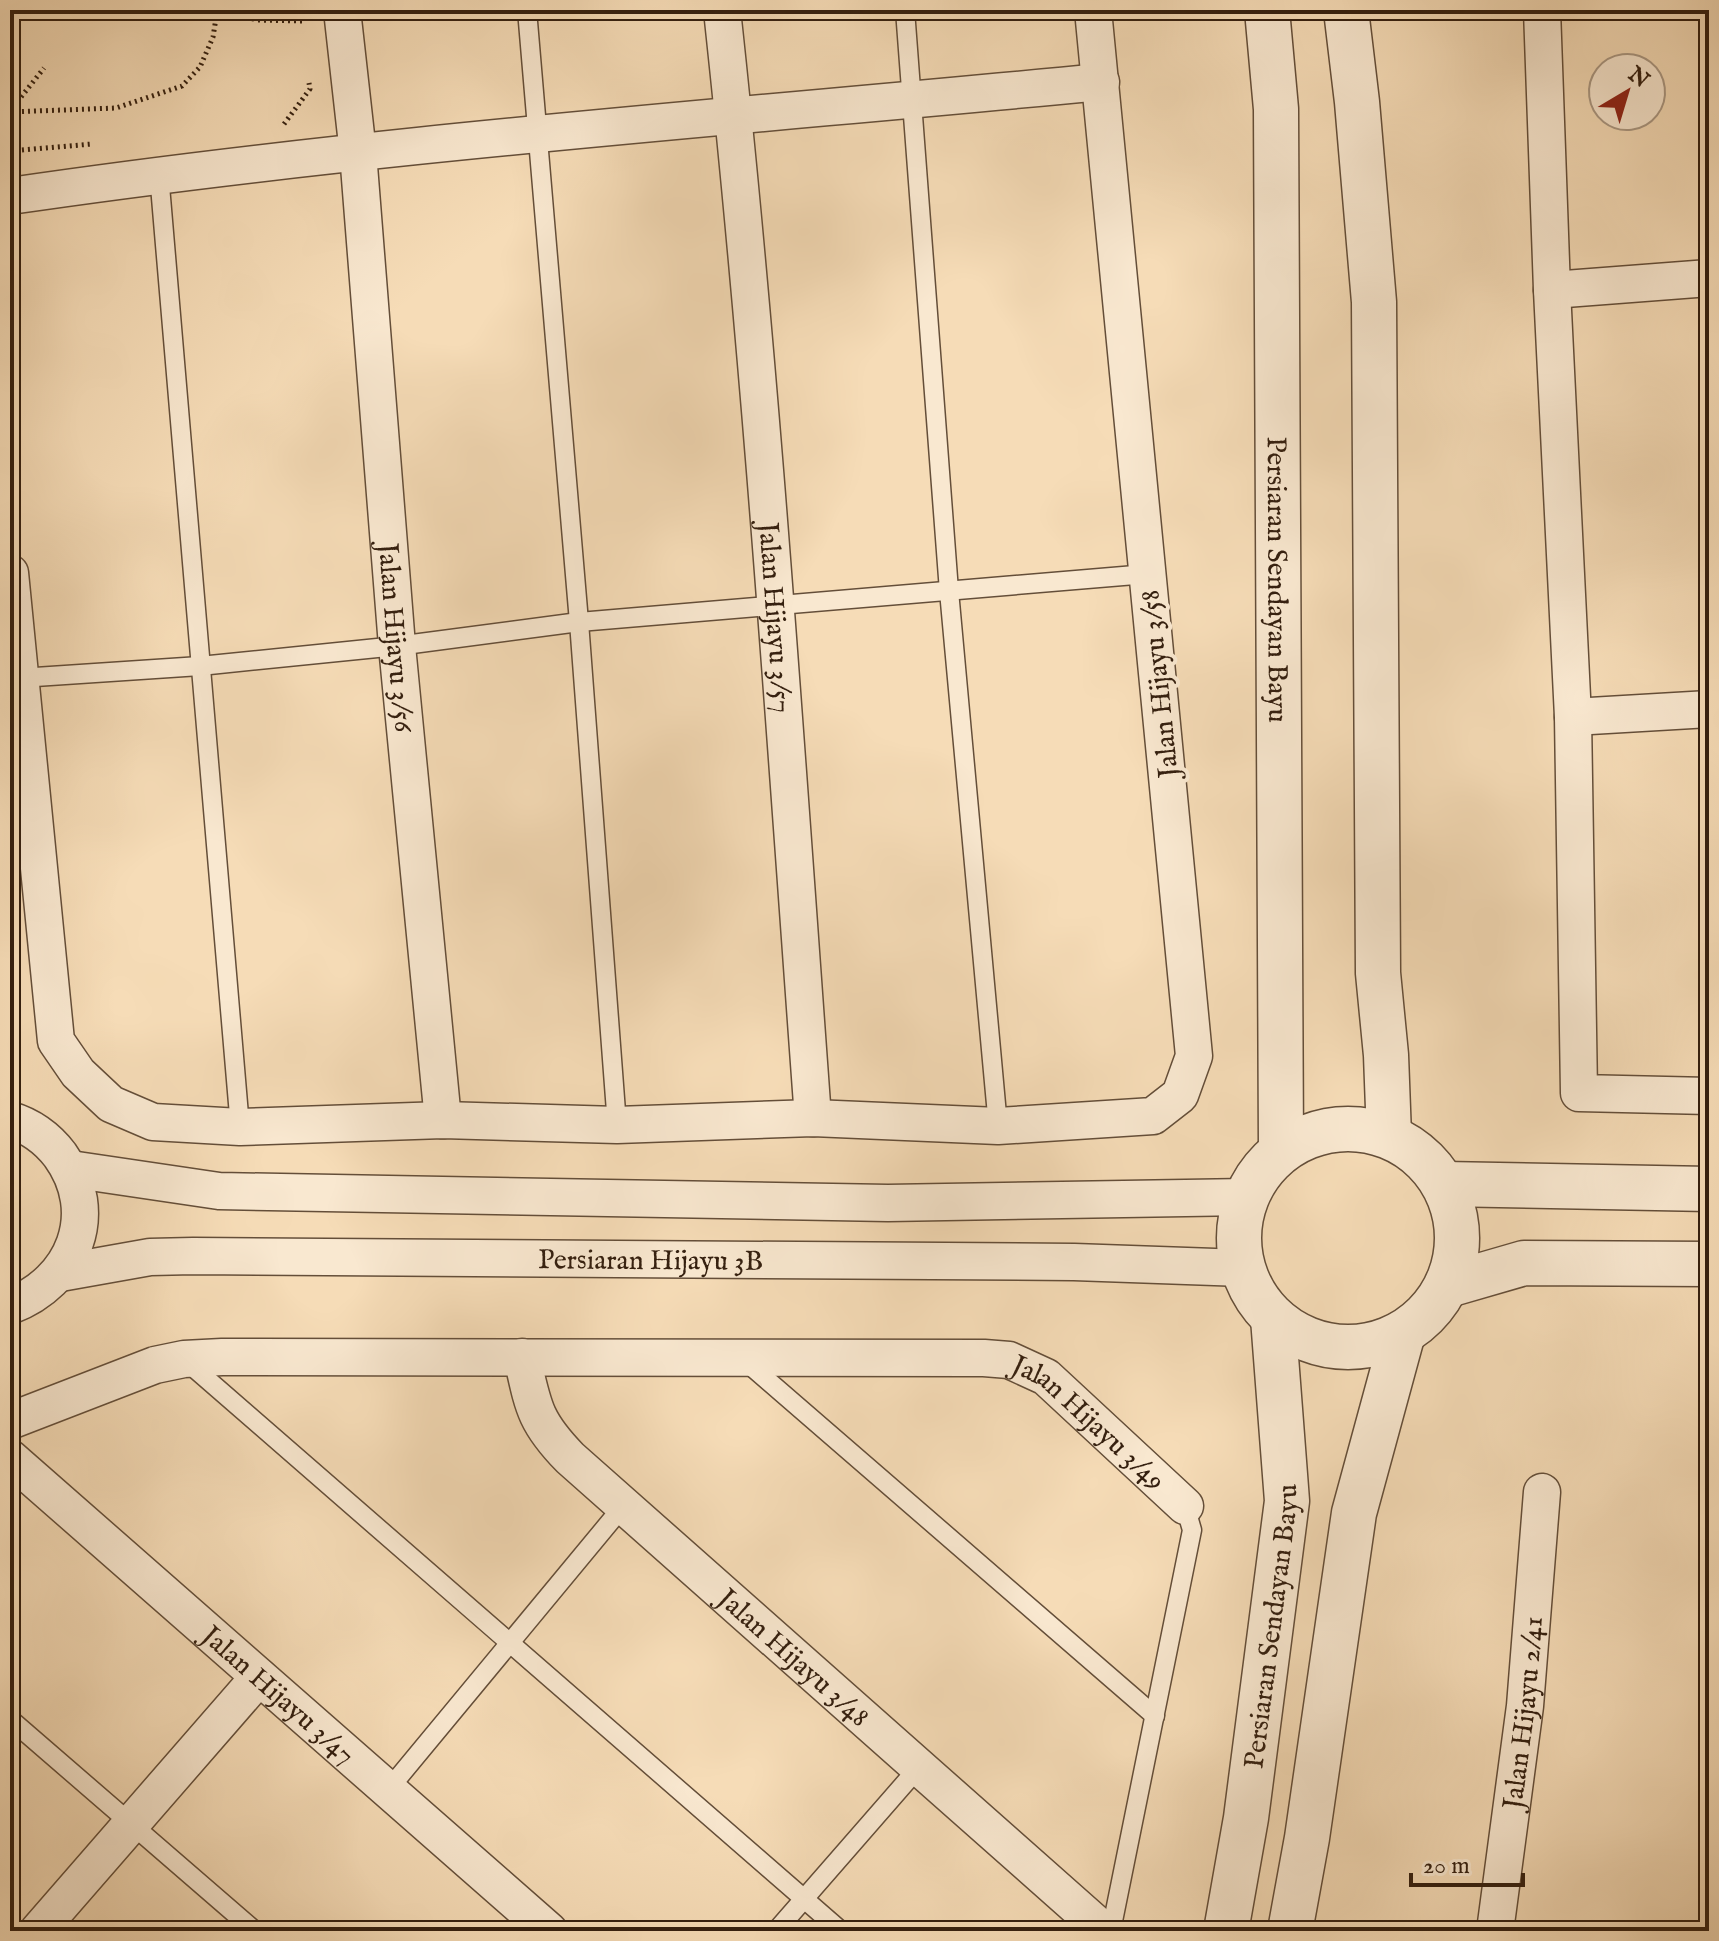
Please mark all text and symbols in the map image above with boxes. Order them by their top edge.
north arrow [1587,52,1667,132]
text: N [1621,60,1654,95]
street label: Persiaran Sendayan Bayu [1258,436,1294,723]
street label: Jalan Hijayu 3/57 [749,518,799,714]
street label: Jalan Hijayu 3/56 [369,539,420,735]
street label: Jalan Hijayu 3/58 [1133,588,1188,783]
street label: Persiaran Hijayu 3B [538,1243,763,1280]
street label: Jalan Hijayu 3/49 [1003,1347,1172,1499]
street label: Persiaran Sendayan Bayu [1238,1483,1307,1771]
street label: Jalan Hijayu 3/48 [707,1580,876,1735]
street label: Jalan Hijayu 2/41 [1496,1615,1552,1815]
street label: Jalan Hijayu 3/47 [191,1617,362,1773]
scale bar [1411,1837,1523,1887]
text: 20 m [1423,1851,1470,1882]

